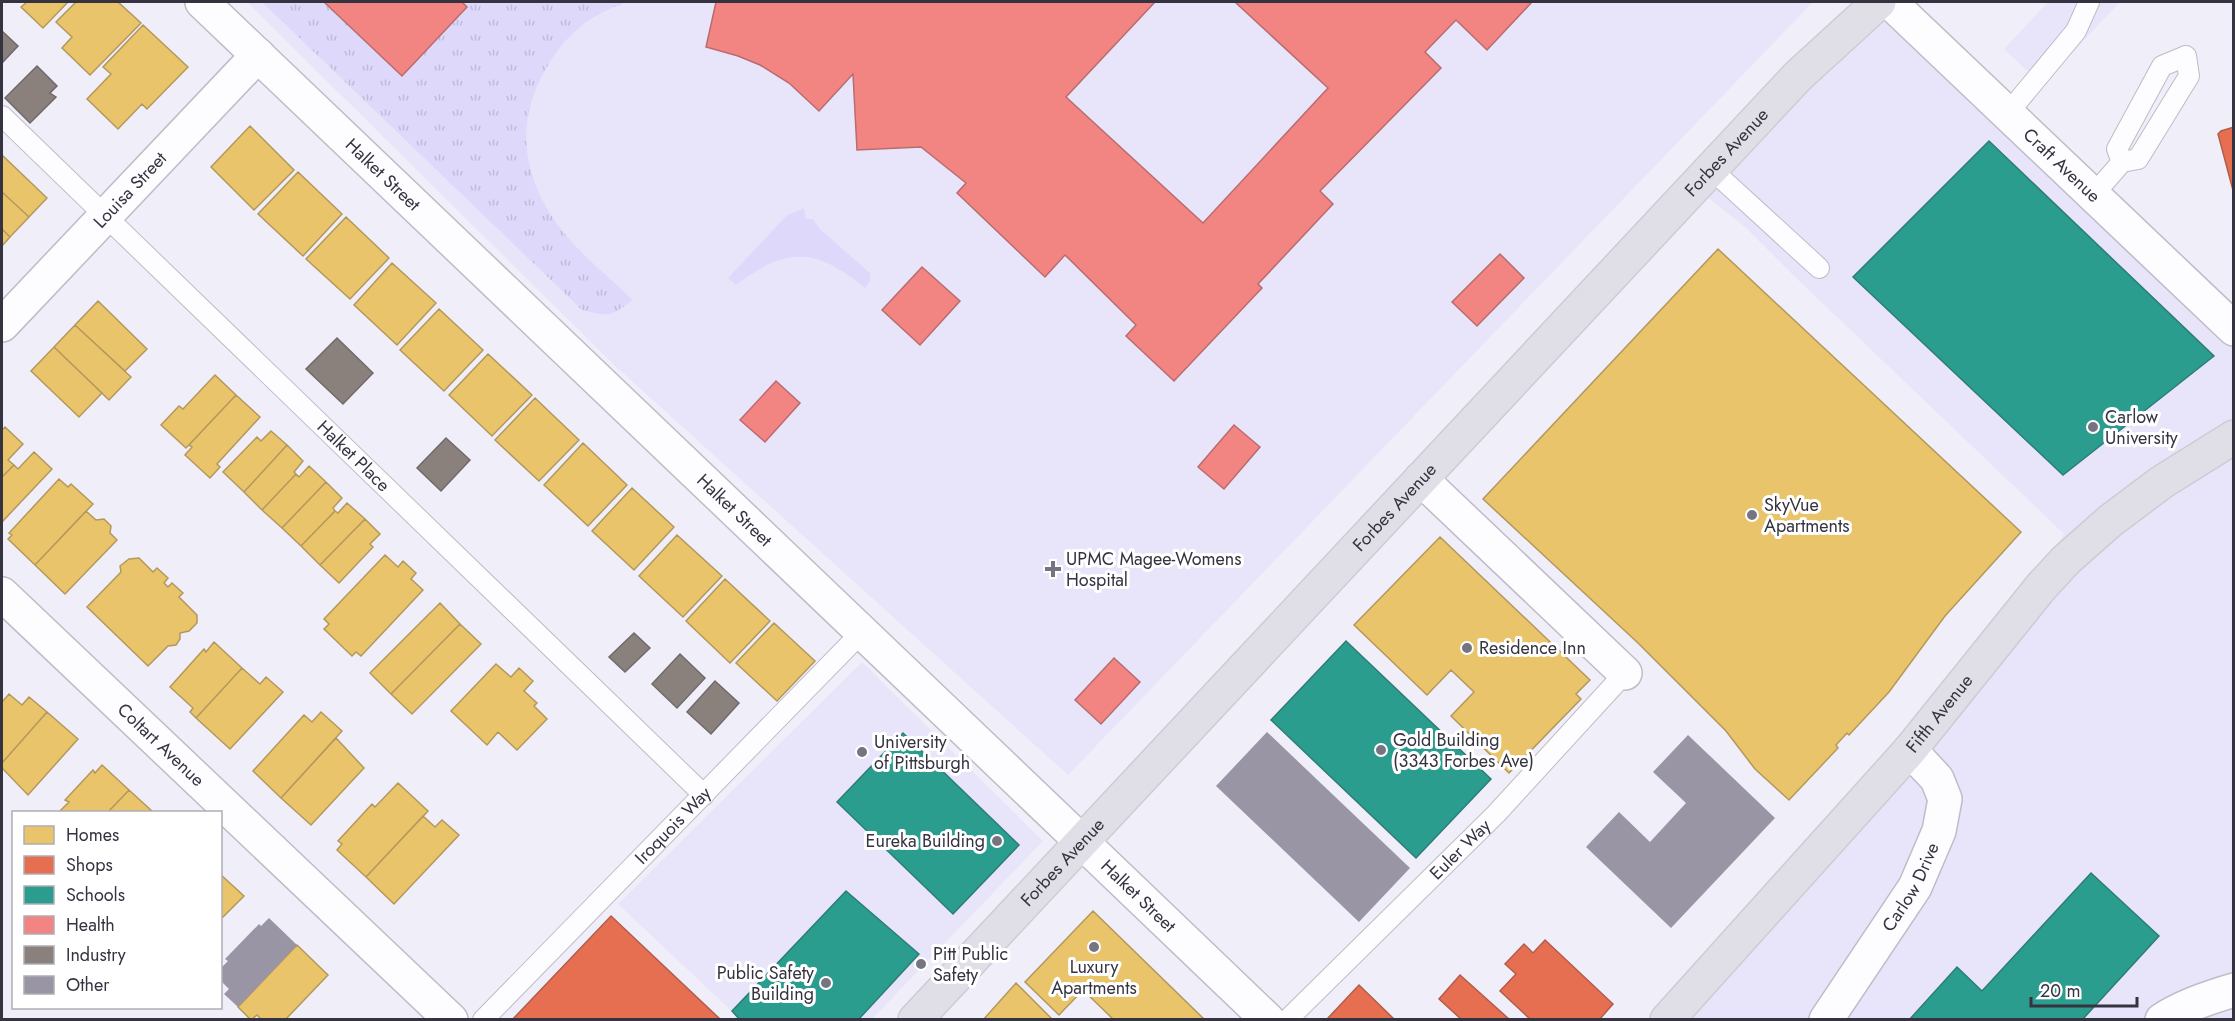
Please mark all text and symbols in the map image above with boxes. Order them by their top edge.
street label: Forbes Avenue [1679,102,1775,202]
street label: Craft Avenue [2017,122,2106,209]
street label: Halket Street [339,132,427,217]
street label: Louisa Street [87,146,173,234]
place label: Carlow University [2105,404,2178,451]
street label: Halket Place [311,414,396,498]
marker: Carlow University [2086,420,2100,434]
street label: Forbes Avenue [1347,457,1443,557]
street label: Halket Street [691,468,778,553]
place label: SkyVue Apartments [1764,492,1850,539]
marker: SkyVue Apartments [1745,508,1759,522]
place label: UPMC Magee-Womens Hospital [1066,546,1241,593]
marker: UPMC Magee-Womens Hospital [1044,560,1062,578]
place label: Residence Inn [1479,635,1586,661]
marker: Residence Inn [1460,641,1474,655]
street label: Fifth Avenue [1900,669,1979,758]
street label: Coltart Avenue [112,697,210,792]
place label: Gold Building (3343 Forbes Ave) [1393,727,1534,774]
place label: University of Pittsburgh [874,729,970,776]
marker: Gold Building (3343 Forbes Ave) [1374,743,1388,757]
marker: University of Pittsburgh [855,745,869,759]
street label: Iroquois Way [629,781,717,870]
legend [12,811,222,1009]
street label: Forbes Avenue [1015,812,1111,912]
street label: Euler Way [1424,813,1497,886]
text: Homes [66,822,119,848]
place label: Eureka Building [866,828,985,854]
marker: Eureka Building [990,834,1004,848]
street label: Carlow Drive [1876,838,1946,937]
text: Shops [66,852,113,878]
street label: Halket Street [1095,854,1182,939]
text: Schools [66,882,125,908]
text: Health [66,912,115,938]
marker: Luxury Apartments [1087,940,1101,954]
place label: Pitt Public Safety [933,941,1008,988]
text: Industry [66,942,126,968]
place label: Luxury Apartments [1051,954,1137,1001]
marker: Pitt Public Safety [914,957,928,971]
place label: Public Safety Building [717,960,814,1007]
scale bar [2031,970,2138,1008]
text: Other [66,972,110,998]
marker: Public Safety Building [819,976,833,990]
text: 20 m [2040,978,2080,1004]

